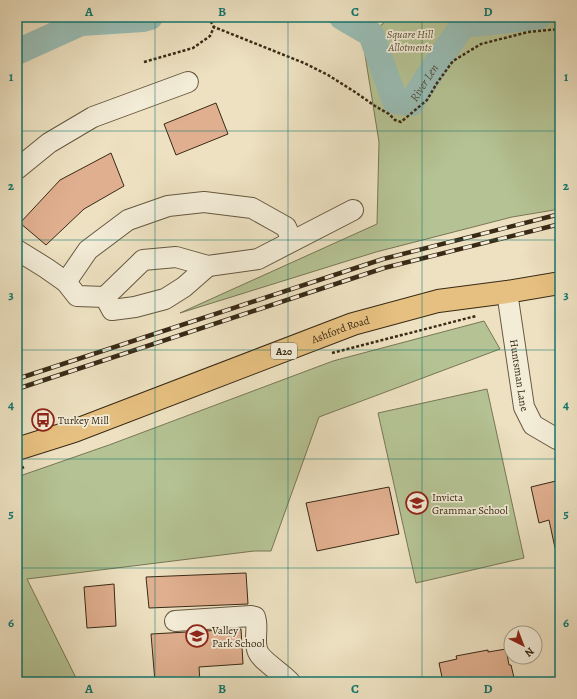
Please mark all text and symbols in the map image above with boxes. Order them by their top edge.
text: A [84,3,94,20]
text: B [218,3,226,20]
text: C [351,3,359,20]
text: D [483,3,493,20]
park label: Square Hill Allotments [387,27,433,55]
water label: River Len [406,61,442,105]
text: 1 [9,68,14,85]
text: 1 [564,68,569,85]
text: 2 [8,177,15,194]
text: 2 [563,177,570,194]
text: 3 [8,286,14,303]
text: 3 [563,286,569,303]
street label: Ashford Road [308,313,371,348]
street label: Huntsman Lane [506,338,532,414]
road number: A20 [271,343,297,359]
text: 4 [8,396,14,413]
text: 4 [563,396,569,413]
bus stop icon: Turkey Mill [30,407,56,433]
place label: Turkey Mill [58,413,109,428]
school or university icon: Invicta Grammar School [404,490,430,516]
place label: Invicta Grammar School [432,490,508,518]
text: 5 [8,505,14,522]
text: 5 [563,505,569,522]
text: 6 [8,614,14,631]
text: 6 [563,614,569,631]
school or university icon: Valley Park School [184,623,210,649]
place label: Valley Park School [211,623,265,651]
north arrow [503,625,543,665]
text: N [521,644,537,660]
text: A [84,680,94,697]
text: B [218,680,226,697]
text: C [351,680,359,697]
text: D [483,680,493,697]

